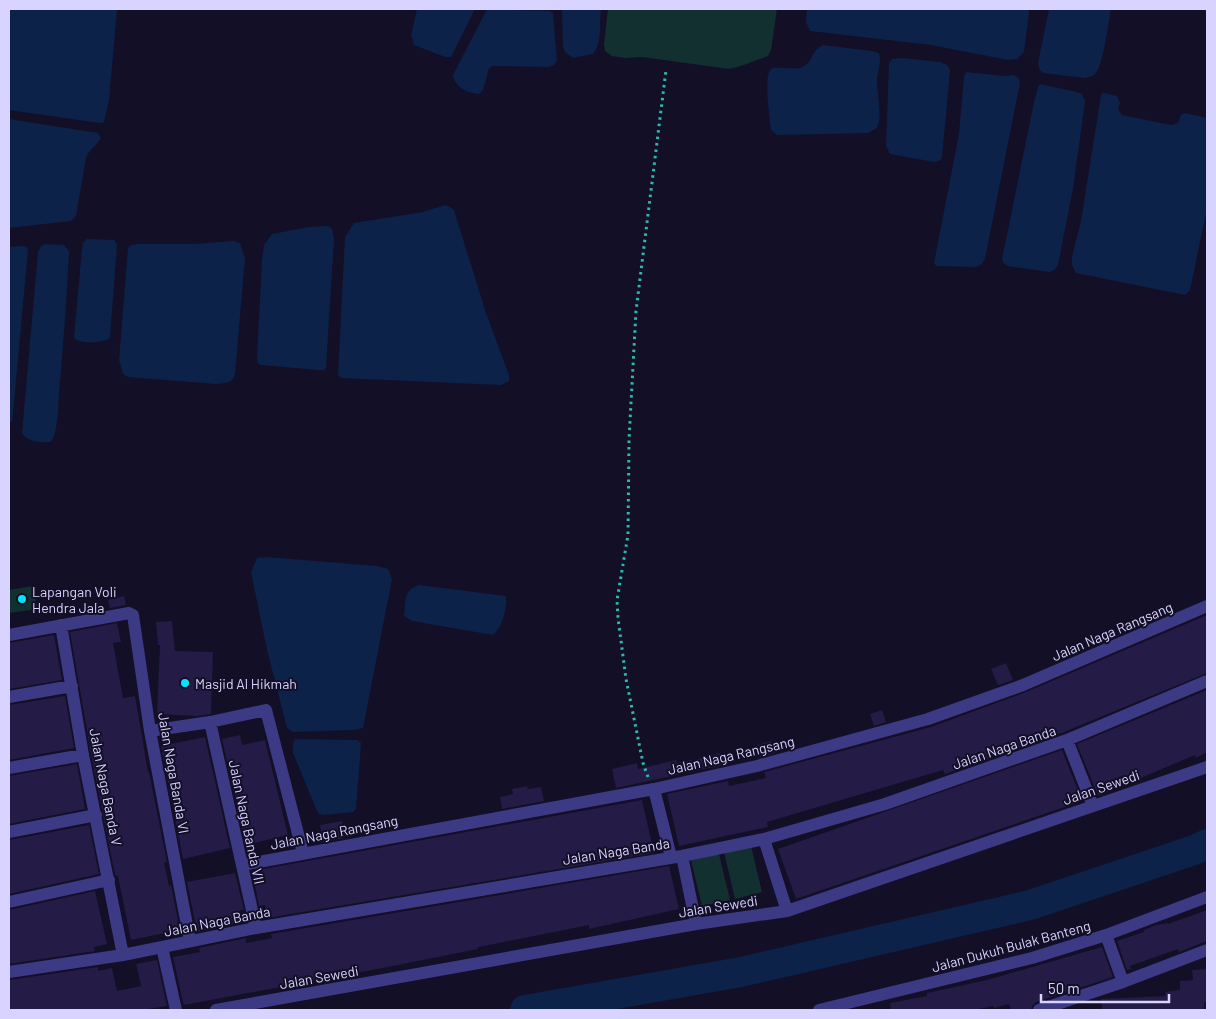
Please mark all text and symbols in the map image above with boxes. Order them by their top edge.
place label: Lapangan Voli Hendra Jala [32,583,117,616]
marker: Lapangan Voli Hendra Jala [16,593,28,605]
street label: Jalan Naga Rangsang [1049,598,1175,664]
place label: Masjid Al Hikmah [195,675,297,692]
marker: Masjid Al Hikmah [179,677,191,689]
street label: Jalan Naga Banda VI [155,711,193,835]
street label: Jalan Naga Banda [950,721,1058,773]
street label: Jalan Naga Banda V [86,727,126,847]
street label: Jalan Naga Rangsang [666,732,796,778]
street label: Jalan Naga Banda VII [226,758,268,886]
street label: Jalan Sewedi [1060,766,1142,808]
street label: Jalan Naga Rangsang [269,811,399,853]
street label: Jalan Naga Banda [561,834,671,868]
street label: Jalan Sewedi [677,891,759,921]
street label: Jalan Naga Banda [162,902,272,940]
street label: Jalan Dukuh Bulak Banteng [930,917,1092,975]
street label: Jalan Sewedi [278,962,360,992]
scale bar [1041,972,1168,1004]
text: 50 m [1048,979,1080,997]

